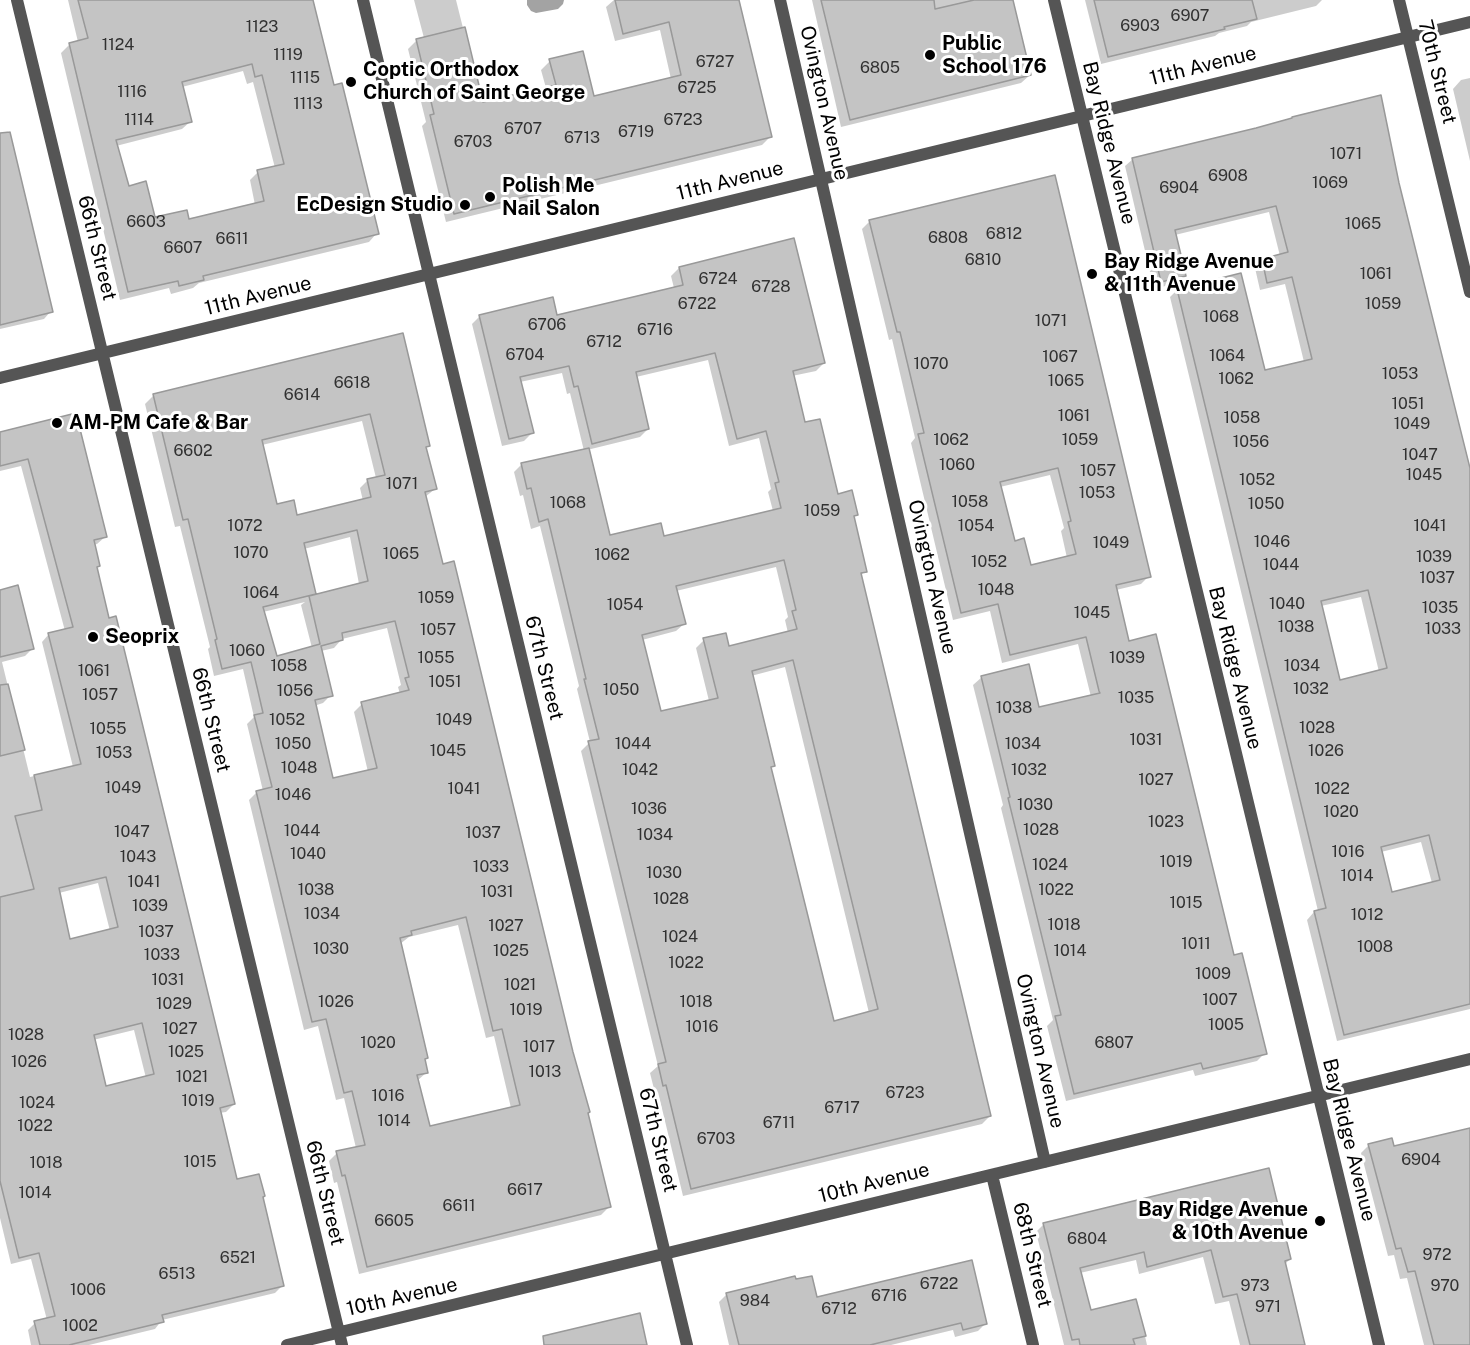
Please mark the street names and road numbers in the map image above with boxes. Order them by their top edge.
street label: 70th Street [1412,17,1462,127]
street label: Ovington Avenue [795,23,853,183]
street label: 11th Avenue [1147,41,1259,91]
street label: Bay Ridge Avenue [1077,59,1141,227]
street label: 11th Avenue [674,156,786,206]
street label: 66th Street [72,193,122,303]
street label: 11th Avenue [202,271,314,321]
street label: Ovington Avenue [903,497,961,657]
street label: Bay Ridge Avenue [1203,584,1267,752]
street label: 67th Street [519,613,569,723]
street label: 66th Street [186,665,236,775]
street label: Ovington Avenue [1011,971,1069,1131]
street label: Bay Ridge Avenue [1317,1056,1381,1224]
street label: 67th Street [633,1085,683,1195]
street label: 66th Street [300,1138,350,1248]
street label: 10th Avenue [816,1158,932,1208]
street label: 68th Street [1007,1200,1057,1310]
street label: 10th Avenue [344,1273,460,1321]

